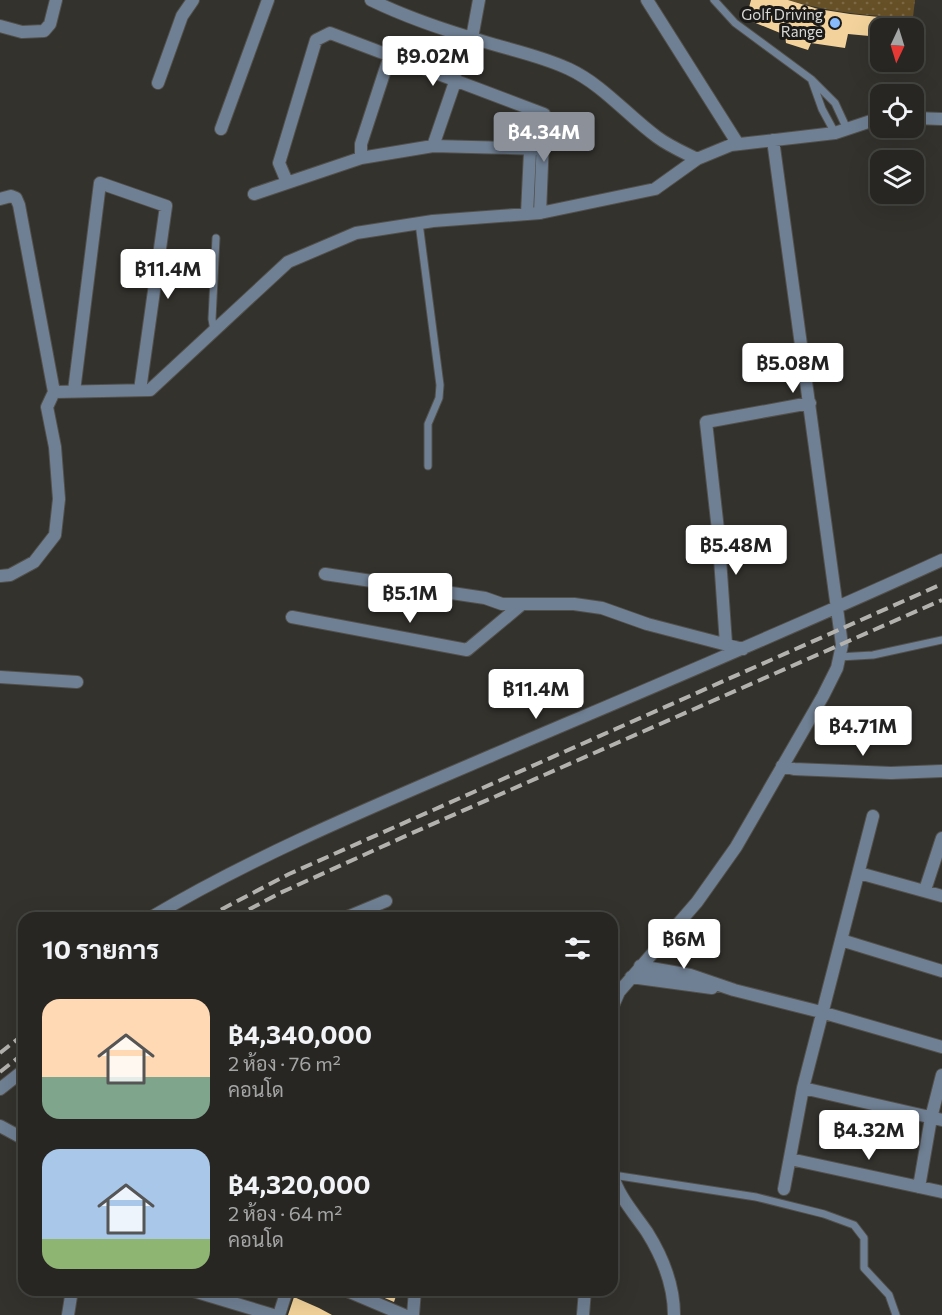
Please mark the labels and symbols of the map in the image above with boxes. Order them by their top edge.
place label: Golf Driving Range [741,5,823,40]
marker: Golf Driving Range [828,16,842,30]
north arrow [870,18,924,72]
pin: ฿9.02M [384,36,482,87]
pin: ฿4.34M [495,112,593,163]
pin: ฿11.4M [119,249,217,300]
pin: ฿5.08M [744,343,842,394]
pin: ฿5.48M [687,525,785,576]
pin: ฿5.1M [368,573,452,624]
pin: ฿11.4M [487,669,585,720]
pin: ฿4.71M [814,706,912,757]
pin: ฿6M [655,919,713,970]
pin: ฿4.32M [820,1110,918,1161]

